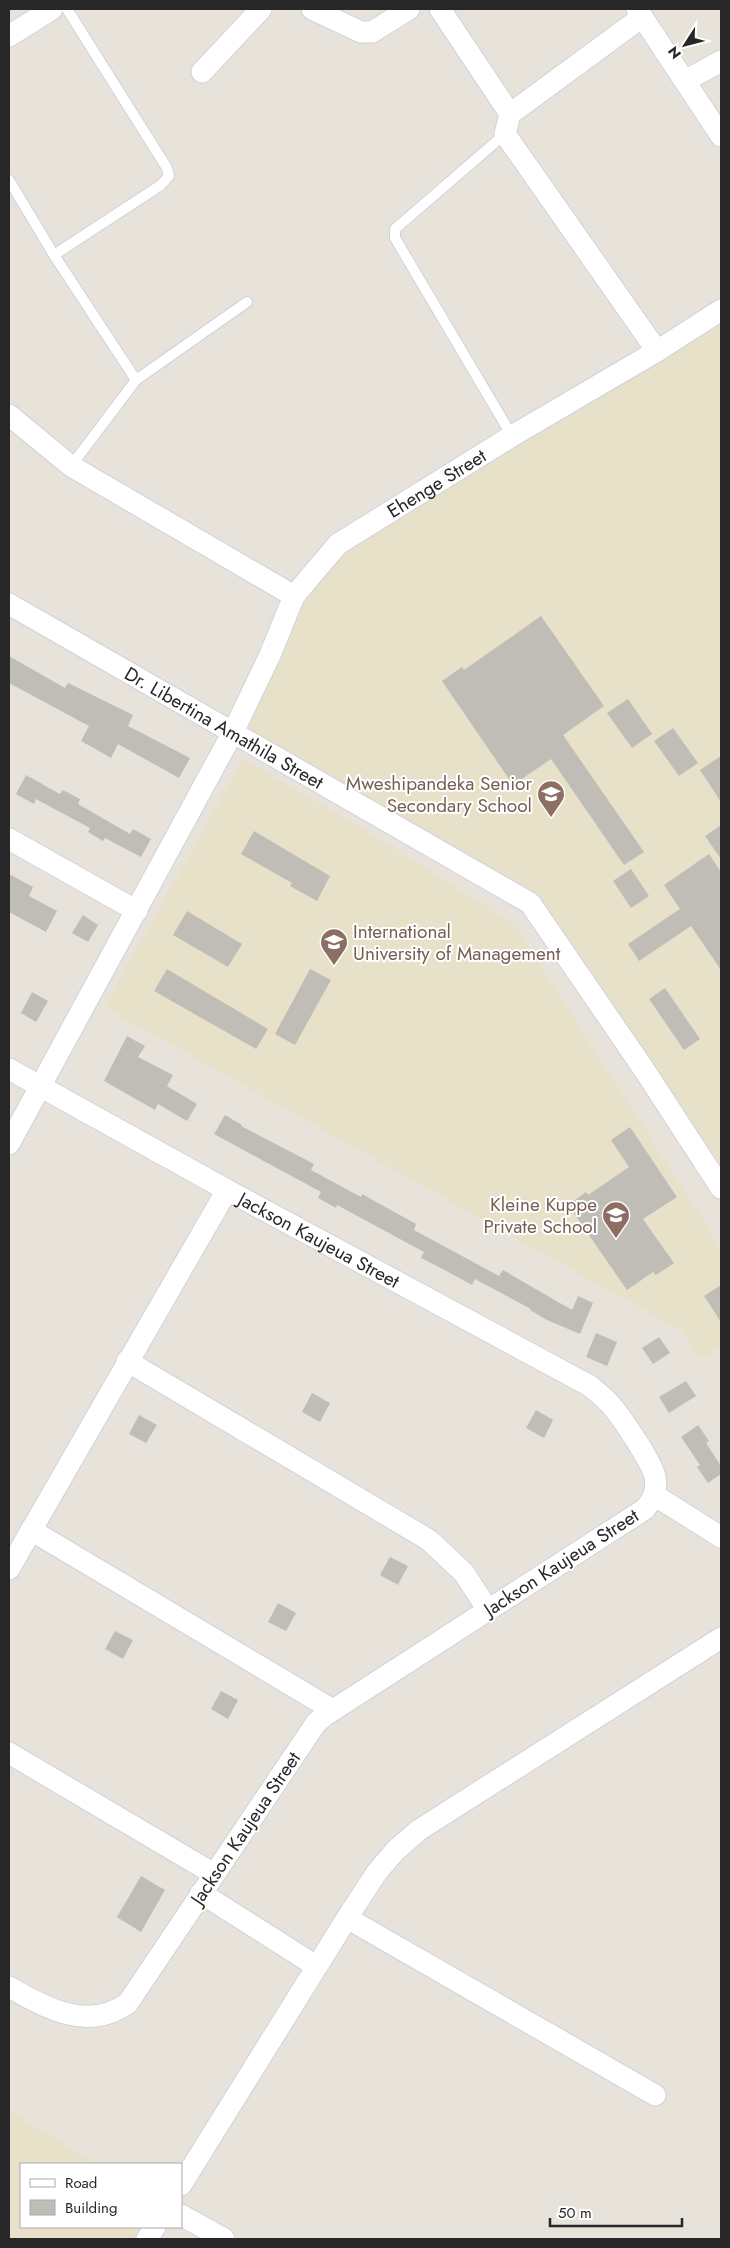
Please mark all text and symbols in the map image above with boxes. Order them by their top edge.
north arrow [660,20,710,70]
text: N [663,42,686,63]
street label: Ehenge Street [382,442,492,524]
street label: Dr. Libertina Amathila Street [119,660,329,796]
place label: Mweshipandeka Senior Secondary School [346,770,532,819]
school or university icon: Mweshipandeka Senior Secondary School [536,779,566,818]
place label: International University of Management [353,918,561,967]
school or university icon: International University of Management [319,927,349,966]
street label: Jackson Kaujeua Street [231,1184,405,1295]
place label: Kleine Kuppe Private School [483,1191,597,1240]
school or university icon: Kleine Kuppe Private School [601,1200,631,1239]
street label: Jackson Kaujeua Street [476,1502,644,1624]
street label: Jackson Kaujeua Street [182,1746,307,1913]
legend [20,2163,182,2228]
text: Road [65,2172,97,2194]
scale bar [550,2196,682,2228]
text: Building [65,2197,117,2219]
text: 50 m [558,2202,592,2224]

